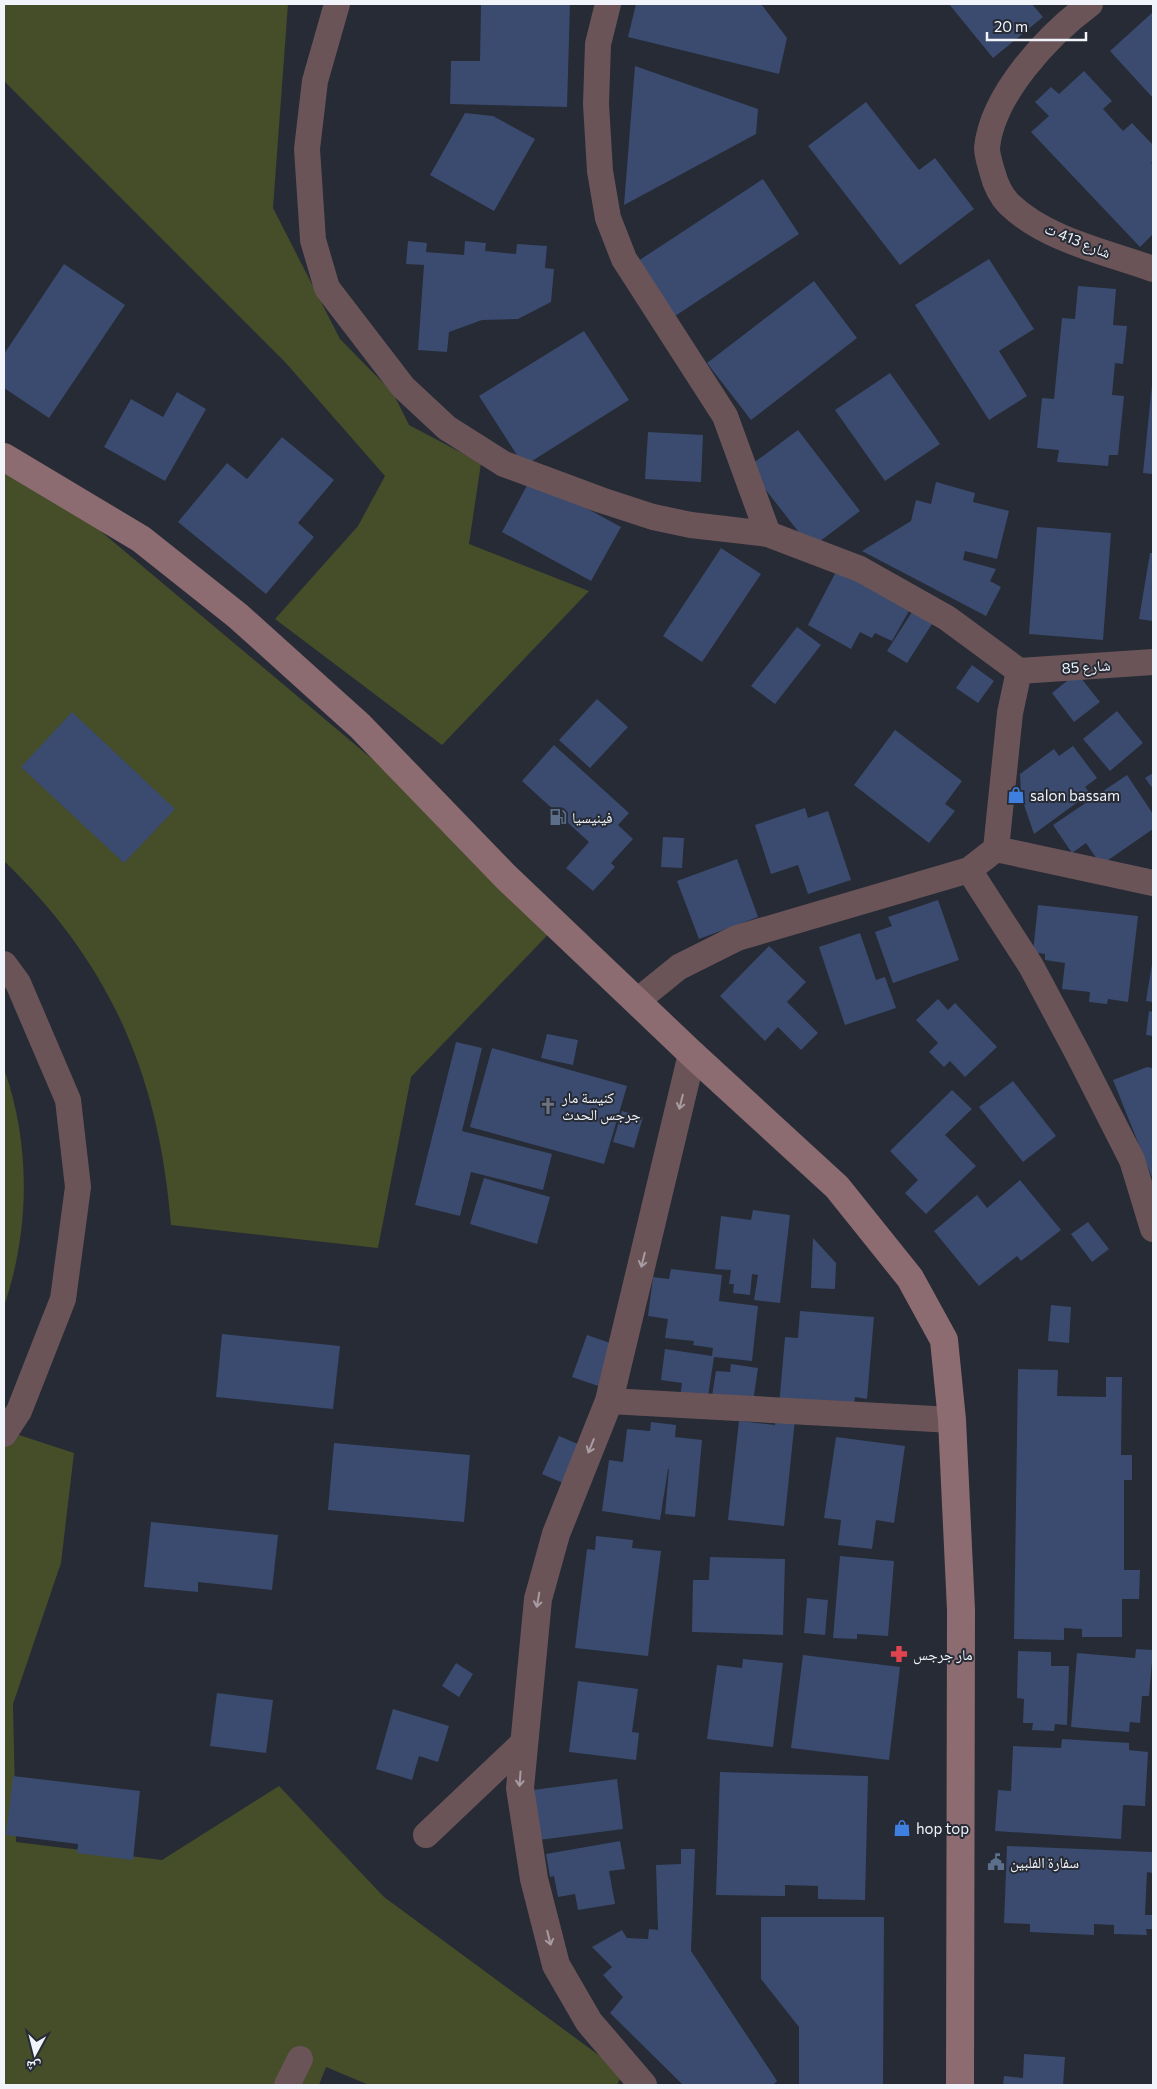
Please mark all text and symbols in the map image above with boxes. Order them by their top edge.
scale bar [987,10,1086,42]
text: 20 m [994,17,1028,35]
street label: شارع 413 ت [1042,219,1114,263]
street label: شارع 85 [1061,655,1111,679]
shop icon: salon bassam [1006,785,1026,805]
place label: salon bassam [1030,786,1120,804]
fuel station icon: فينيسيا [548,807,568,827]
place label: فينيسيا [572,808,613,826]
place label: كنيسة مار جرجس الحدث [561,1088,641,1125]
one-way arrow [676,1093,685,1109]
church icon: كنيسة مار جرجس الحدث [538,1096,558,1116]
one-way arrow [638,1251,647,1267]
one-way arrow [586,1438,595,1453]
one-way arrow [533,1591,543,1607]
pharmacy icon: مار جرجس [889,1644,909,1664]
place label: مار جرجس [913,1645,973,1665]
one-way arrow [516,1771,525,1787]
shop icon: hop top [892,1818,912,1838]
place label: hop top [916,1819,969,1837]
public building icon: سفارة الفلبين [986,1852,1006,1872]
place label: سفارة الفلبين [1010,1853,1079,1873]
one-way arrow [545,1930,554,1946]
north arrow [10,2029,60,2079]
text: ش [25,2057,42,2077]

